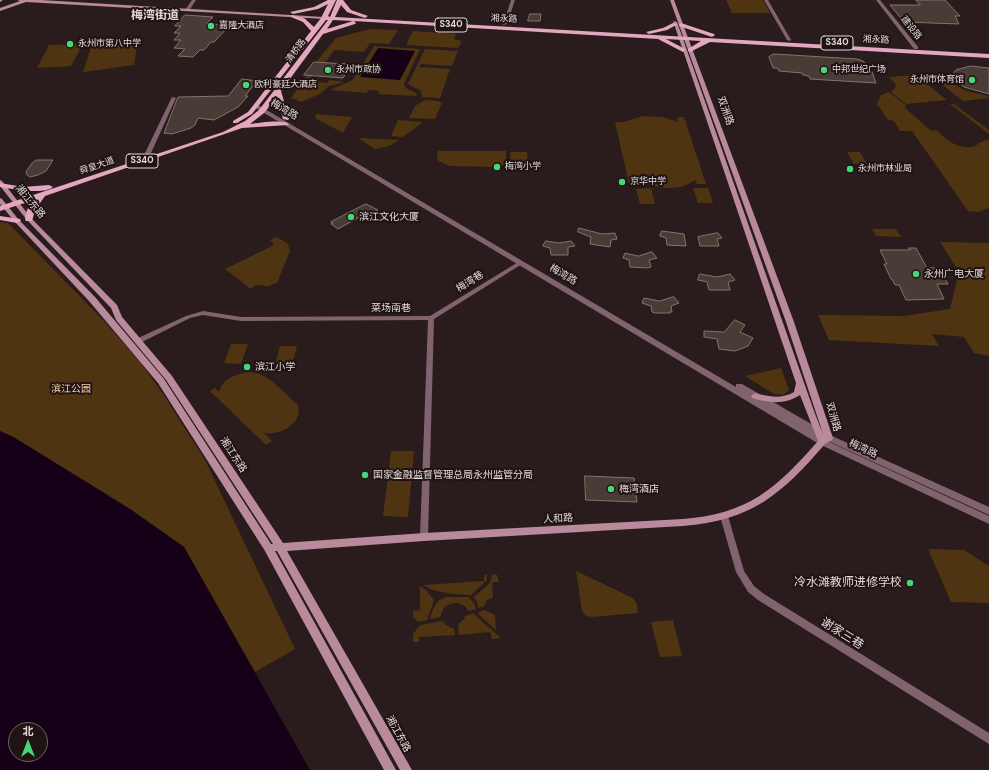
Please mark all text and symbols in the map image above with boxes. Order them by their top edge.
district label: 梅湾街道 [131,9,179,23]
street label: 湘永路 [490,13,518,25]
street label: 建设路 [898,14,924,42]
road number: S340 [435,18,467,32]
marker: 嘉隆大酒店 [206,21,216,31]
place label: 嘉隆大酒店 [219,21,264,31]
street label: 湘永路 [862,34,890,46]
road number: S340 [821,36,853,50]
street label: 清桥路 [284,37,308,65]
marker: 永州市第八中学 [65,39,75,49]
place label: 永州市第八中学 [78,39,141,49]
marker: 永州市政协 [323,65,333,75]
place label: 永州市政协 [336,65,381,75]
marker: 中邦世纪广场 [819,65,829,75]
place label: 中邦世纪广场 [832,65,886,75]
place label: 永州市体育馆 [910,75,964,85]
marker: 永州市体育馆 [967,75,977,85]
marker: 欧利豪廷大酒店 [241,80,251,90]
place label: 欧利豪廷大酒店 [254,80,317,90]
street label: 双洲路 [714,95,736,127]
street label: 梅湾路 [268,97,300,123]
road number: S340 [126,154,158,168]
street label: 舜皇大道 [78,155,116,177]
marker: 梅湾小学 [492,162,502,172]
place label: 梅湾小学 [505,162,541,172]
marker: 永州市林业局 [845,164,855,174]
place label: 永州市林业局 [858,164,912,174]
marker: 京华中学 [617,177,627,187]
place label: 京华中学 [630,177,666,187]
street label: 湘江东路 [13,183,47,221]
place label: 滨江文化大厦 [359,211,419,223]
marker: 滨江文化大厦 [346,212,356,222]
street label: 梅湾路 [547,262,579,288]
place label: 永州广电大厦 [924,268,984,280]
street label: 梅湾巷 [454,269,486,295]
marker: 永州广电大厦 [911,269,921,279]
street label: 菜场南巷 [371,302,411,314]
place label: 滨江小学 [255,361,295,373]
marker: 滨江小学 [242,362,252,372]
park label: 滨江公园 [51,383,91,395]
street label: 双洲路 [823,401,843,433]
street label: 湘江东路 [217,435,249,475]
street label: 梅湾路 [847,437,879,461]
place label: 国家金融监督管理总局永州监管分局 [373,469,533,481]
marker: 国家金融监督管理总局永州监管分局 [360,470,370,480]
place label: 梅湾酒店 [619,483,659,495]
marker: 梅湾酒店 [606,484,616,494]
street label: 人和路 [543,512,573,526]
place label: 冷水滩教师进修学校 [794,576,902,590]
marker: 冷水滩教师进修学校 [905,578,915,588]
street label: 谢家三巷 [818,615,866,653]
street label: 湘江东路 [383,714,413,754]
north arrow [8,722,48,762]
text: 北 [23,724,34,738]

